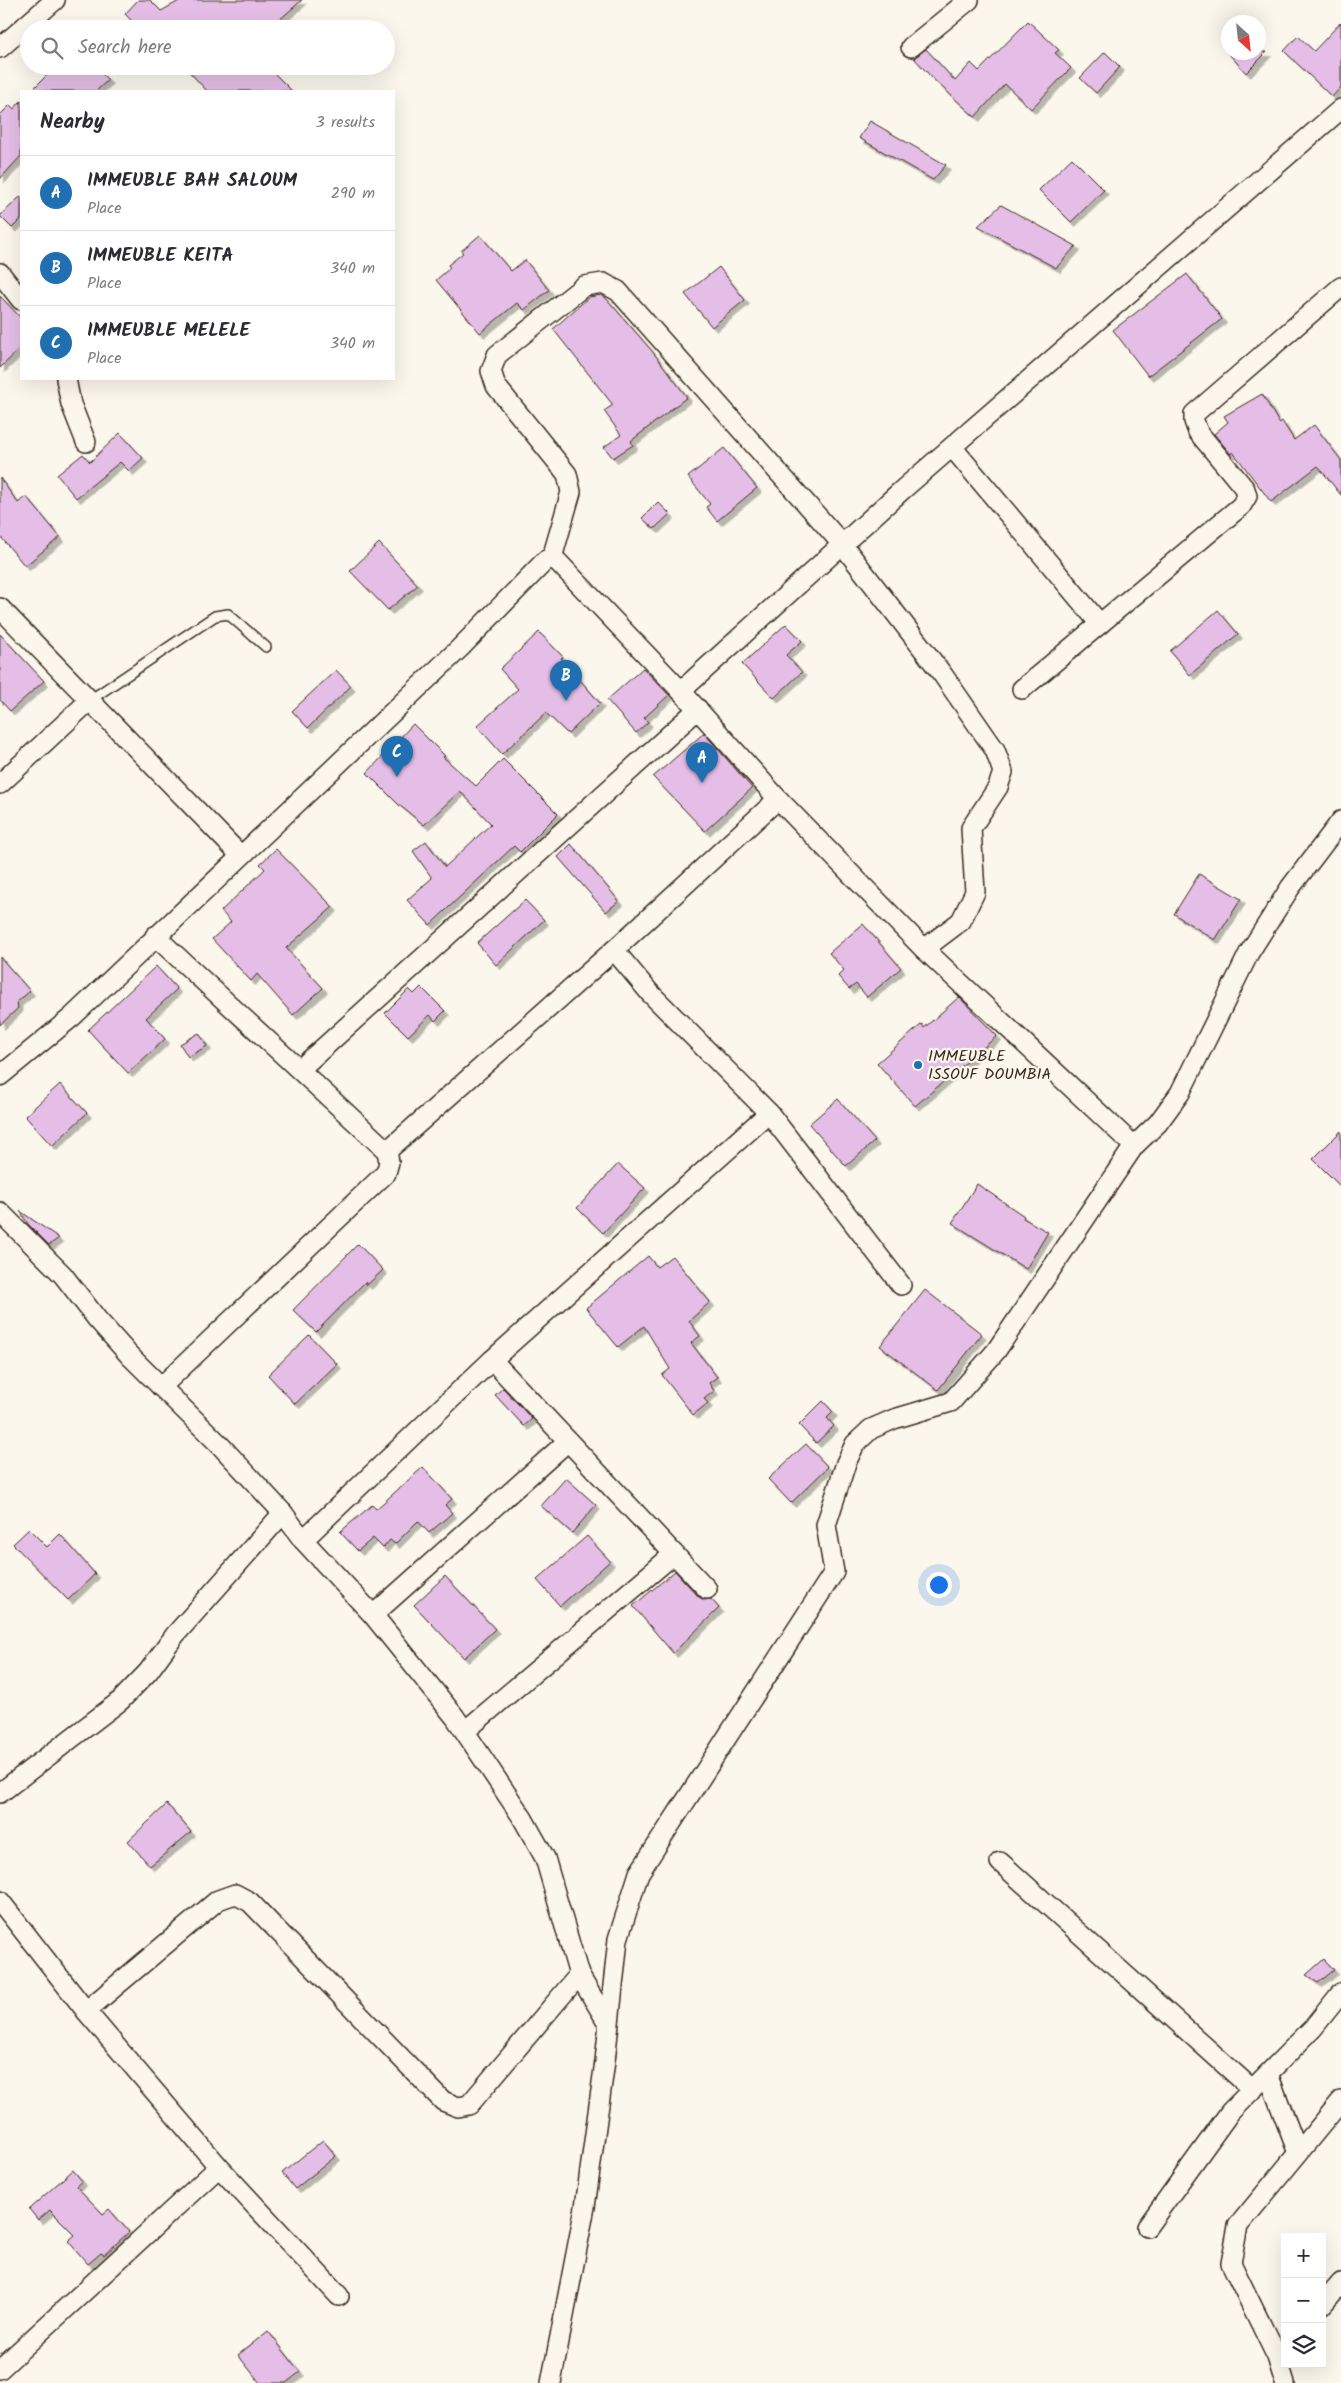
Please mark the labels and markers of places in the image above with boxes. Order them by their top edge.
pin: B [550,660,582,701]
pin: C [381,736,413,777]
pin: A [686,742,718,783]
place label: IMMEUBLE ISSOUF DOUMBIA [928,1044,1052,1087]
marker: IMMEUBLE ISSOUF DOUMBIA [912,1059,924,1071]

